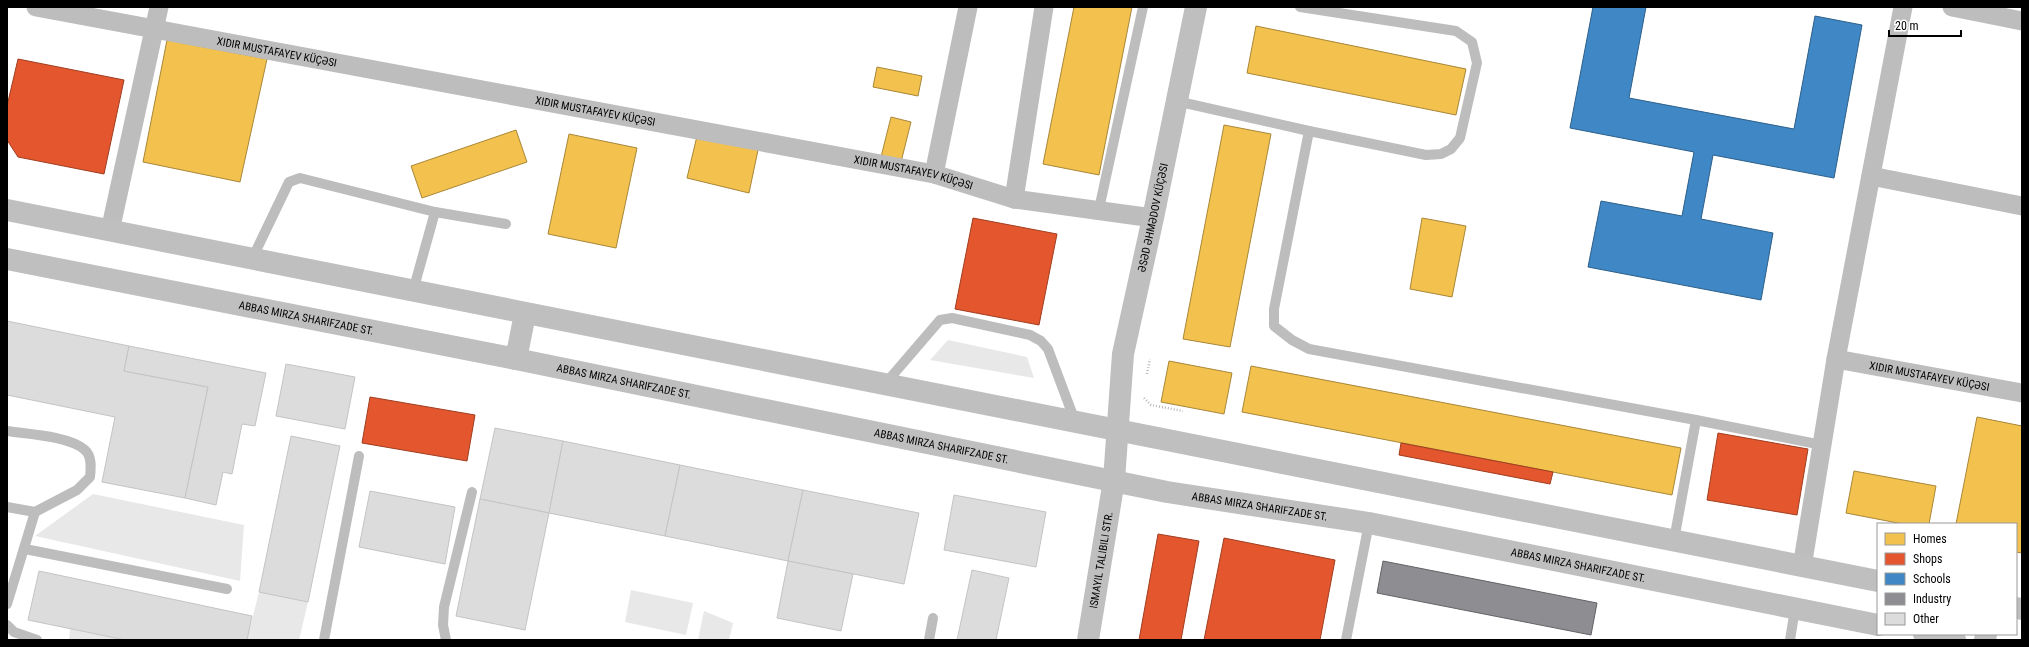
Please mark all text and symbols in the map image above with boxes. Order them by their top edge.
scale bar [1889,12,1961,38]
text: 20 m [1895,19,1919,33]
street label: XIDIR MUSTAFAYEV KÜÇƏSI [216,34,338,69]
street label: XIDIR MUSTAFAYEV KÜÇƏSI [534,94,656,129]
street label: XIDIR MUSTAFAYEV KÜÇƏSI [853,153,975,192]
street label: ƏSƏD ƏHMƏDOV KÜÇƏSI [1135,162,1171,273]
street label: ABBAS MIRZA SHARIFZADE ST. [238,298,375,337]
street label: XIDIR MUSTAFAYEV KÜÇƏSI [1868,359,1991,393]
street label: ABBAS MIRZA SHARIFZADE ST. [556,361,693,401]
street label: ABBAS MIRZA SHARIFZADE ST. [873,426,1010,466]
street label: ABBAS MIRZA SHARIFZADE ST. [1191,489,1329,523]
street label: ISMAYIL TALIBILI STR. [1087,511,1115,609]
legend [1877,523,2017,635]
text: Homes [1913,532,1947,546]
street label: ABBAS MIRZA SHARIFZADE ST. [1510,545,1647,585]
text: Shops [1913,552,1942,566]
text: Schools [1913,572,1951,586]
text: Industry [1913,592,1951,606]
text: Other [1913,612,1939,626]

